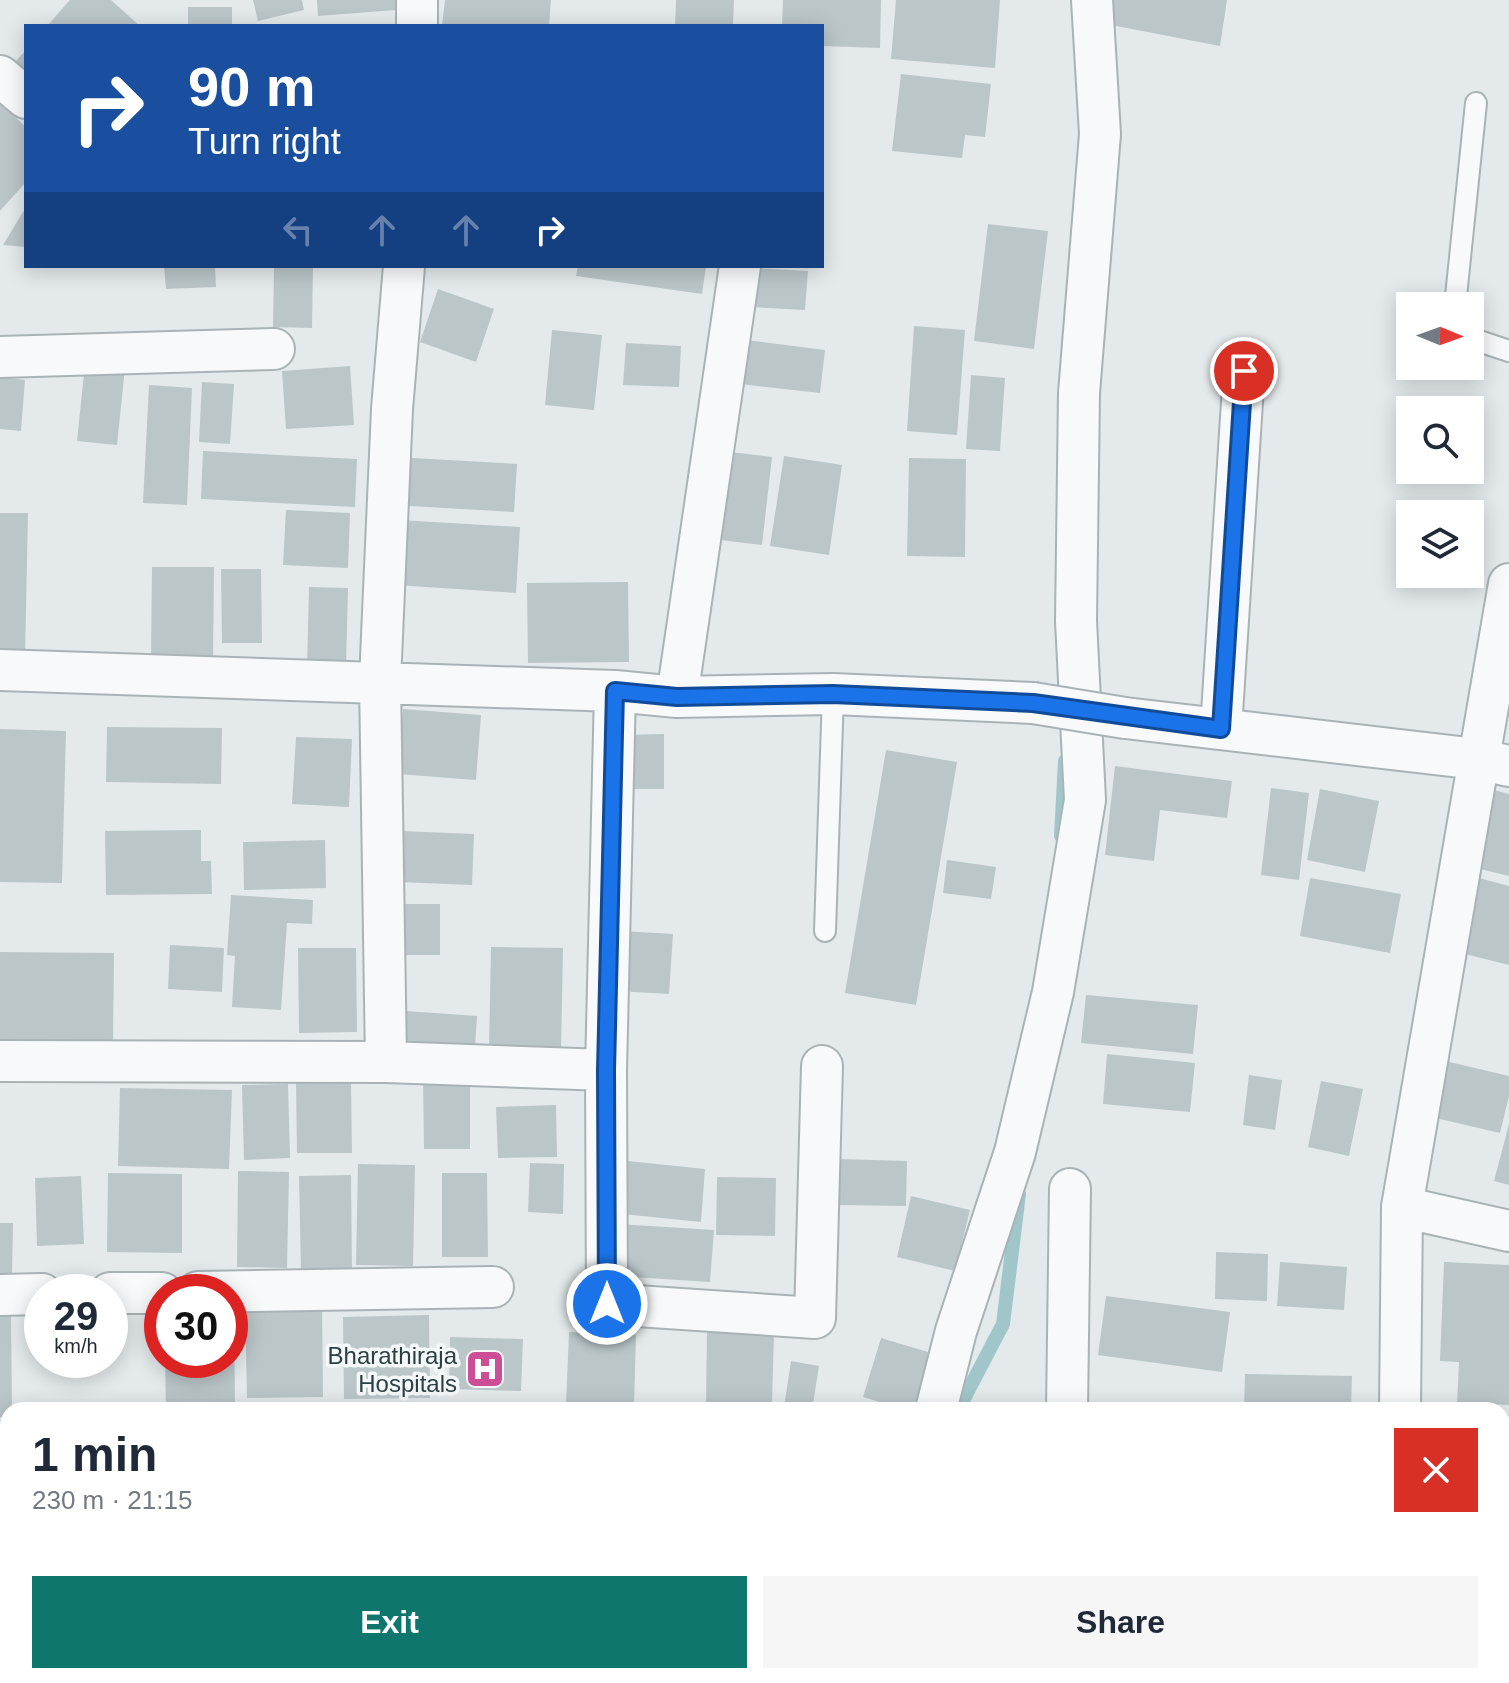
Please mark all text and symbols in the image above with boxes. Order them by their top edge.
text: 90 m [188,55,316,118]
icon: right [56,56,160,160]
text: Turn right [188,121,341,162]
icon: left [276,208,320,252]
icon: ahead [360,208,404,252]
icon: ahead [444,208,488,252]
icon: right [528,208,572,252]
north arrow [1396,292,1484,380]
map controls [1396,292,1484,588]
pin [1210,337,1278,405]
icon: arrive [1222,349,1266,393]
button: search [1396,396,1484,484]
button: layers [1396,500,1484,588]
position arrow [565,1262,649,1346]
speed limit sign: 30 [144,1274,248,1378]
text: 29 [54,1294,98,1338]
text: km/h [54,1335,98,1357]
place label: Bharathiraja Hospitals [328,1342,458,1397]
hospital icon: Bharathiraja Hospitals [464,1348,506,1390]
text: 1 min [32,1428,157,1481]
button: close [1394,1428,1478,1512]
text: 230 m · 21:15 [32,1485,192,1515]
button: Exit [32,1576,747,1668]
button: Share [763,1576,1478,1668]

